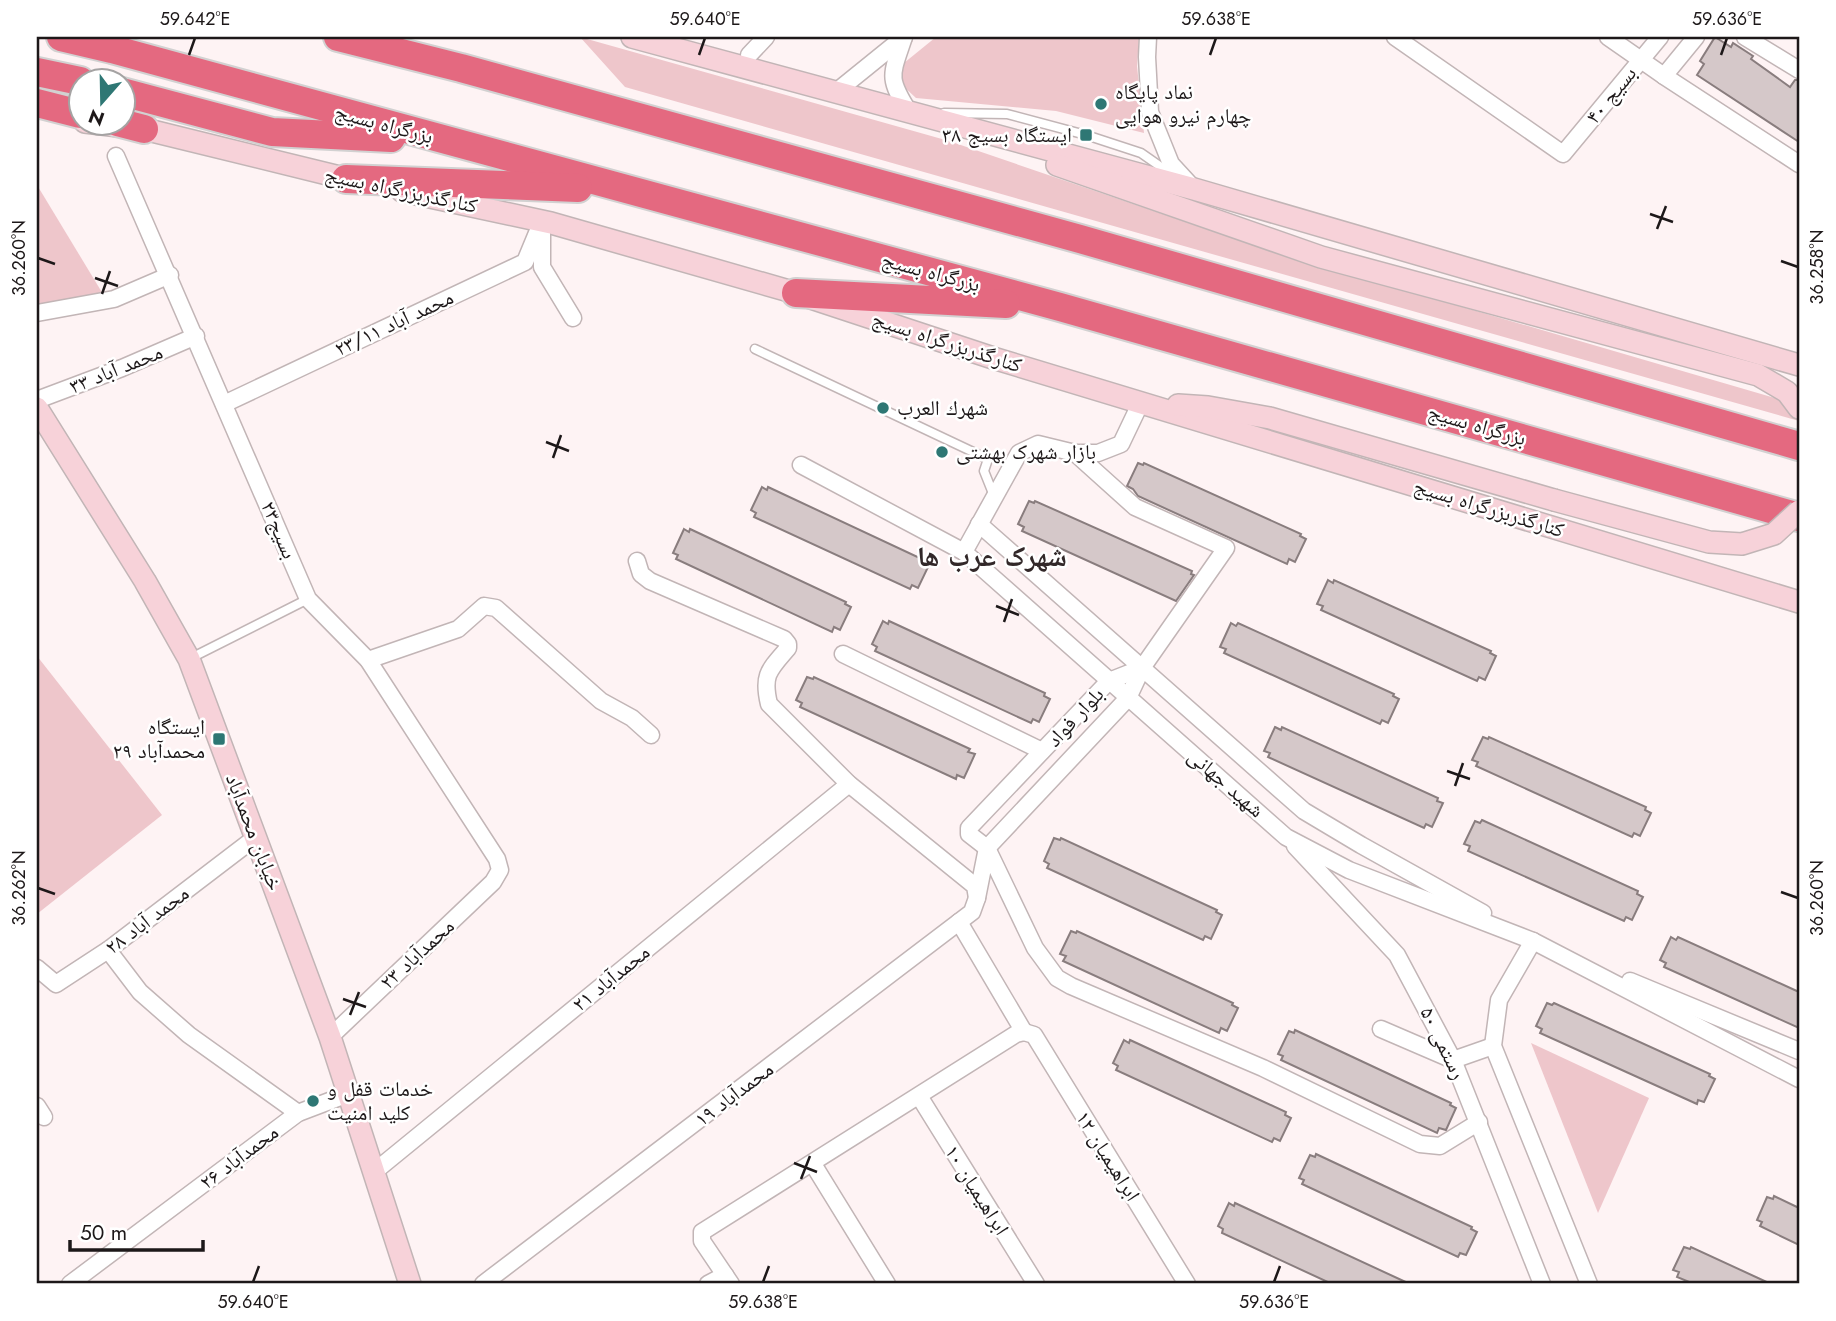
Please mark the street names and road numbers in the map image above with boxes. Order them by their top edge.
street label: بسیج ۴۰ [1578,60,1644,130]
street label: بزرگراه بسیج [331,96,437,152]
street label: کنارگذربزرگراه بسیج [322,159,481,221]
street label: بزرگراه بسیج [878,244,984,300]
street label: محمد آباد ۲۳/۱۱ [330,282,458,364]
street label: کنارگذربزرگراه بسیج [868,304,1026,380]
street label: محمد آباد ۳۳ [65,337,167,401]
street label: بزرگراه بسیج [1424,397,1530,453]
street label: کنارگذربزرگراه بسیج [1410,471,1568,545]
street label: بسیج۲۳ [253,496,305,564]
street label: بلوار فواد [1039,680,1111,754]
street label: شهید جهانی [1181,741,1271,825]
street label: خیابان محمدآباد [218,769,290,895]
street label: محمد آباد ۲۸ [99,878,195,962]
street label: محمدآباد ۲۳ [373,912,461,996]
street label: محمدآباد ۲۱ [566,937,656,1019]
street label: رستمی ۵۰ [1412,1001,1474,1085]
street label: محمدآباد ۱۹ [688,1054,780,1134]
street label: ابراهیمیان ۱۲ [1068,1105,1148,1207]
street label: محمدآباد ۲۶ [193,1117,285,1197]
street label: ابراهیمیان ۱۰ [937,1139,1017,1241]

